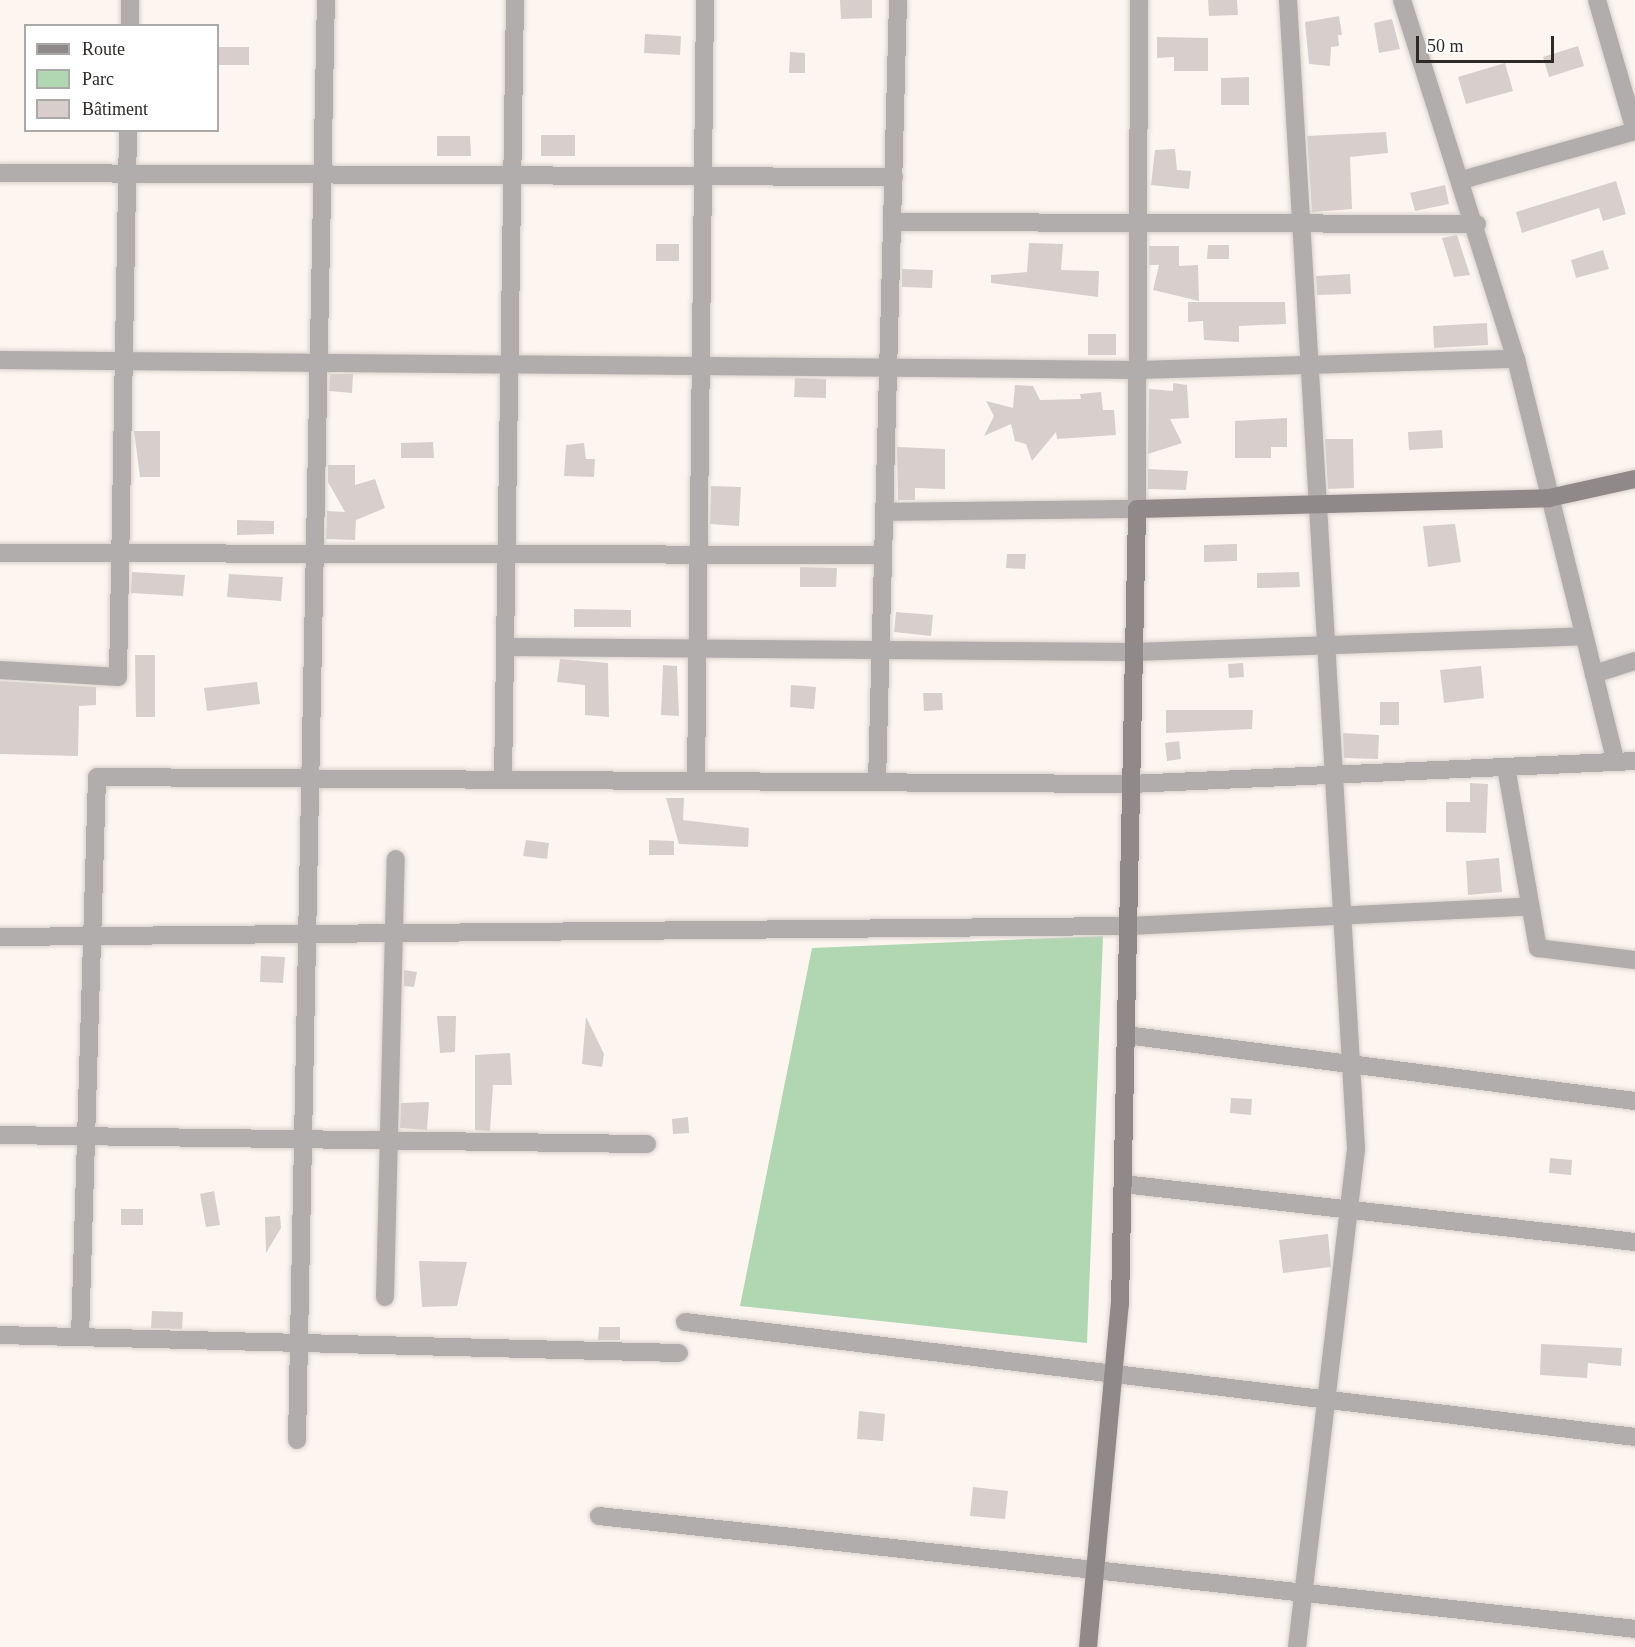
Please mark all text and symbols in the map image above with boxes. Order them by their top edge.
legend [24,24,219,132]
scale bar [1419,24,1557,62]
text: 50 m [1427,36,1464,56]
text: Route [82,39,125,59]
text: Parc [82,69,114,89]
text: Bâtiment [82,99,148,119]

